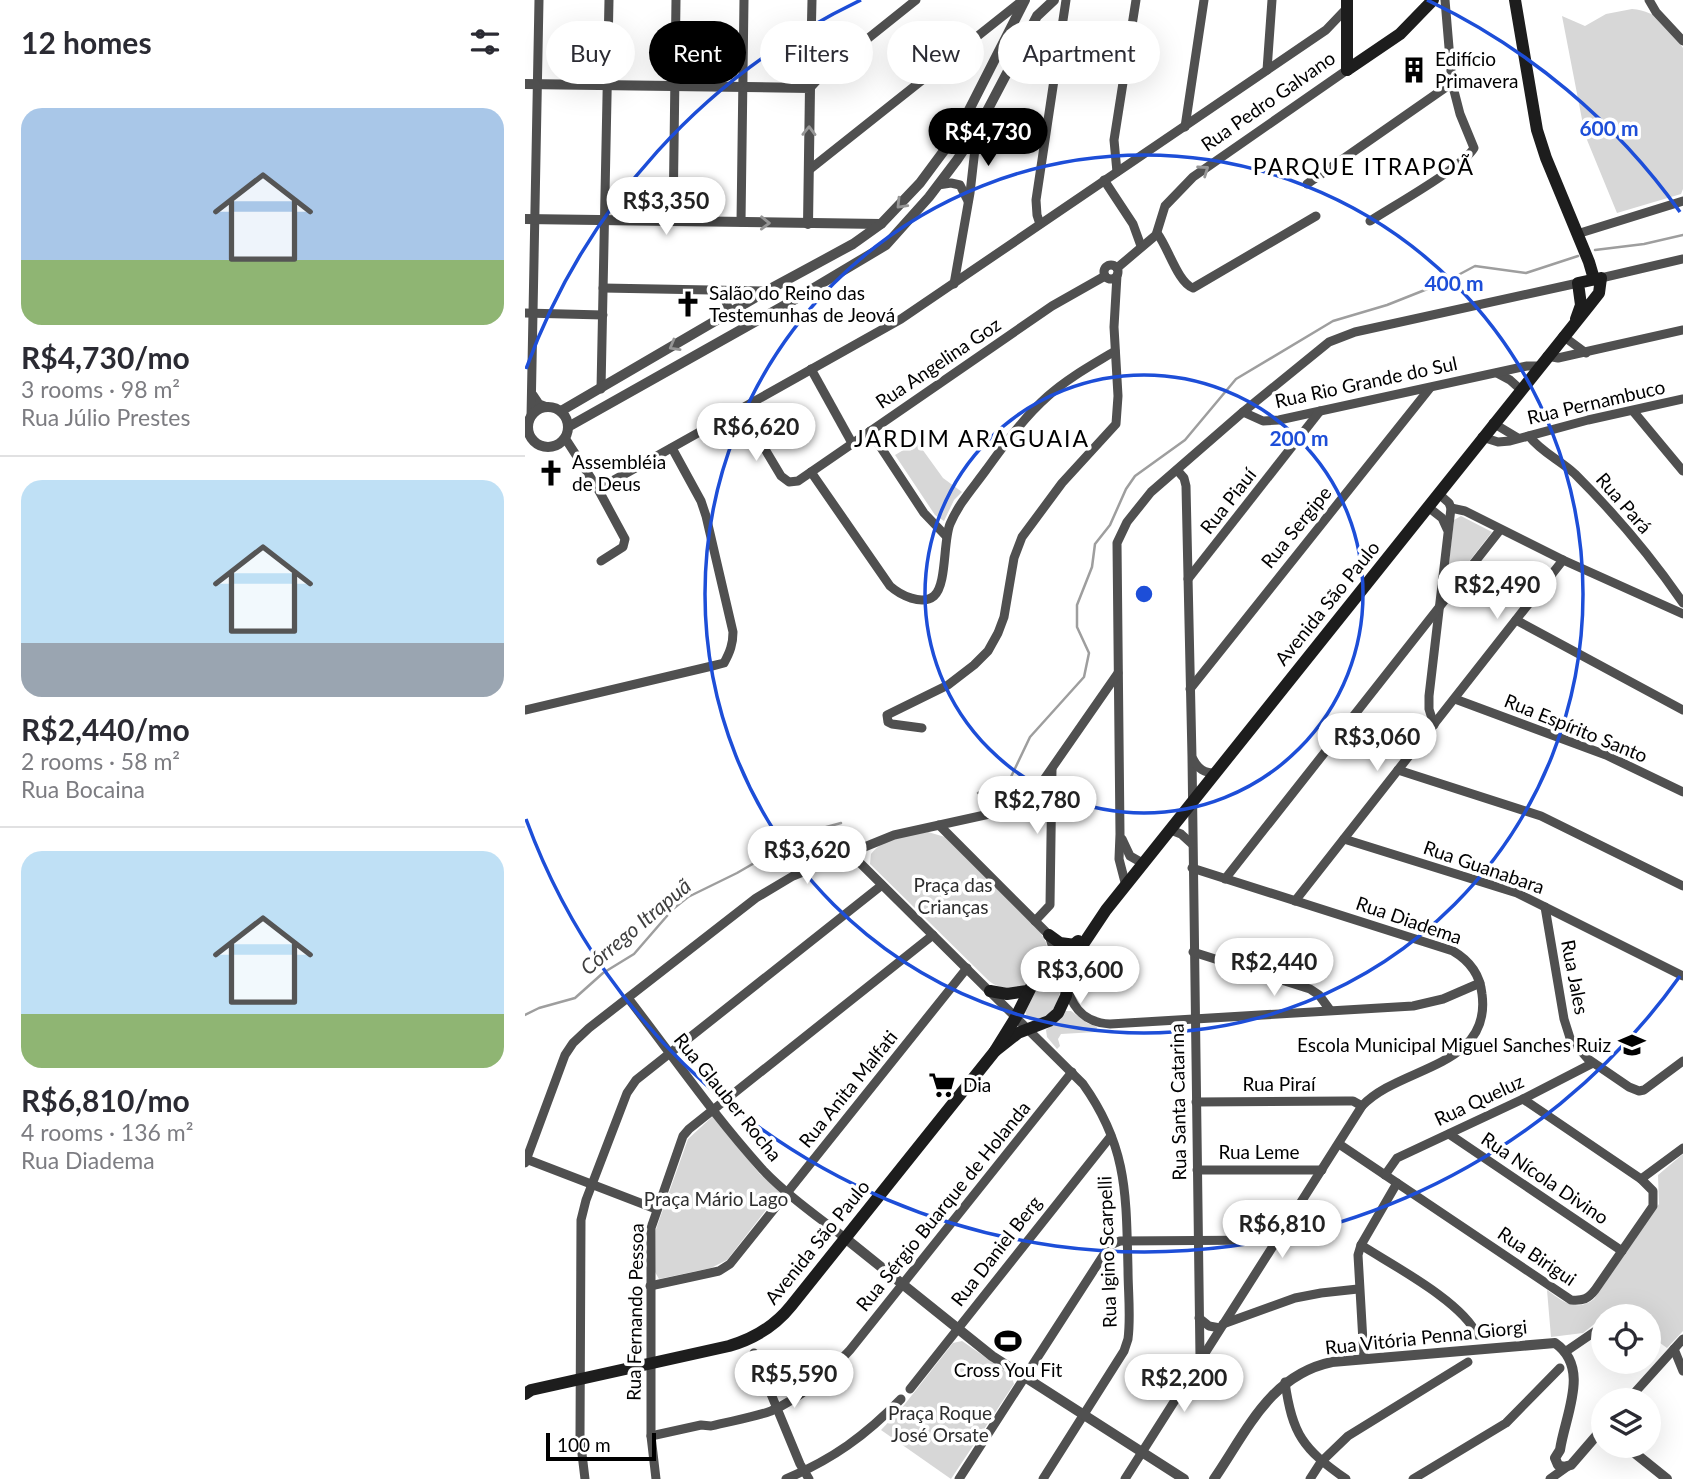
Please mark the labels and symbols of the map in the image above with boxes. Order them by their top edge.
street label: Rua Pedro Galvano [1196,46,1339,155]
place label: Edifício Primavera [1435,47,1518,92]
building icon: Edifício Primavera [1399,55,1429,85]
pin: R$4,730 [923,108,1053,168]
text: 600 m [1579,115,1639,140]
one-way arrow [802,126,817,137]
district label: PARQUE ITRAPOÃ [1253,152,1475,180]
one-way arrow [1196,166,1209,178]
pin: R$3,350 [601,177,731,237]
one-way arrow [896,196,909,209]
one-way arrow [760,215,770,231]
text: 400 m [1424,270,1484,295]
place label: Salão do Reino das Testemunhas de Jeová [709,281,895,326]
church icon: Salão do Reino das Testemunhas de Jeová [673,289,703,319]
street label: Rua Angelina Goz [871,312,1005,413]
one-way arrow [669,338,682,351]
street label: Rua Rio Grande do Sul [1273,351,1459,412]
street label: Rua Pernambuco [1525,374,1667,429]
pin: R$6,620 [691,404,821,463]
district label: JARDIM ARAGUAIA [854,424,1090,452]
text: 200 m [1269,425,1329,450]
place label: Assembléia de Deus [572,450,666,495]
church icon: Assembléia de Deus [536,458,566,488]
street label: Rua Piauí [1195,462,1261,538]
street label: Rua Pará [1592,468,1657,538]
street label: Rua Sergipe [1256,481,1336,572]
street label: Avenida São Paulo [1269,536,1384,670]
pin: R$2,490 [1432,562,1562,621]
centre of rings [1132,582,1156,606]
street label: Rua Espírito Santo [1501,688,1651,767]
pin: R$3,060 [1312,714,1442,773]
pin: R$2,780 [972,776,1102,836]
pin: R$3,620 [742,826,872,886]
street label: Rua Guanabara [1421,835,1548,898]
water label: Córrego Itrapuã [575,872,696,979]
park label: Praça das Crianças [913,873,993,918]
street label: Rua Diadema [1353,891,1465,948]
street label: Rua Jales [1557,938,1594,1016]
pin: R$2,440 [1209,939,1339,998]
pin: R$3,600 [1015,946,1145,1006]
street label: Rua Santa Catarina [1165,1023,1190,1181]
street label: Rua Anita Malfati [793,1026,902,1152]
street label: Rua Glauber Rocha [670,1028,787,1165]
school or university icon: Escola Municipal Miguel Sanches Ruiz [1617,1030,1647,1060]
place label: Escola Municipal Miguel Sanches Ruiz [1297,1033,1611,1056]
street label: Rua Queluz [1431,1069,1527,1130]
supermarket icon: Dia [927,1070,957,1100]
street label: Rua Piraí [1242,1072,1317,1095]
place label: Dia [963,1073,991,1096]
street label: Rua Sérgio Buarque de Holanda [851,1096,1034,1315]
street label: Rua Nícola Divino [1477,1127,1613,1229]
street label: Rua Leme [1218,1140,1300,1163]
street label: Avenida São Paulo [759,1175,874,1309]
street label: Rua Igino Scarpelli [1092,1176,1121,1328]
park label: Praça Mário Lago [644,1187,788,1210]
street label: Rua Daniel Berg [945,1191,1046,1310]
pin: R$6,810 [1217,1200,1347,1260]
street label: Rua Birigui [1494,1221,1581,1290]
street label: Rua Fernando Pessoa [621,1223,648,1401]
street label: Rua Vitória Penna Giorgi [1324,1314,1528,1359]
sports icon: Cross You Fit [993,1326,1023,1356]
pin: R$5,590 [729,1350,859,1410]
pin: R$2,200 [1119,1354,1249,1414]
place label: Cross You Fit [954,1358,1062,1381]
park label: Praça Roque José Orsate [888,1401,992,1446]
scale bar [546,1430,656,1462]

